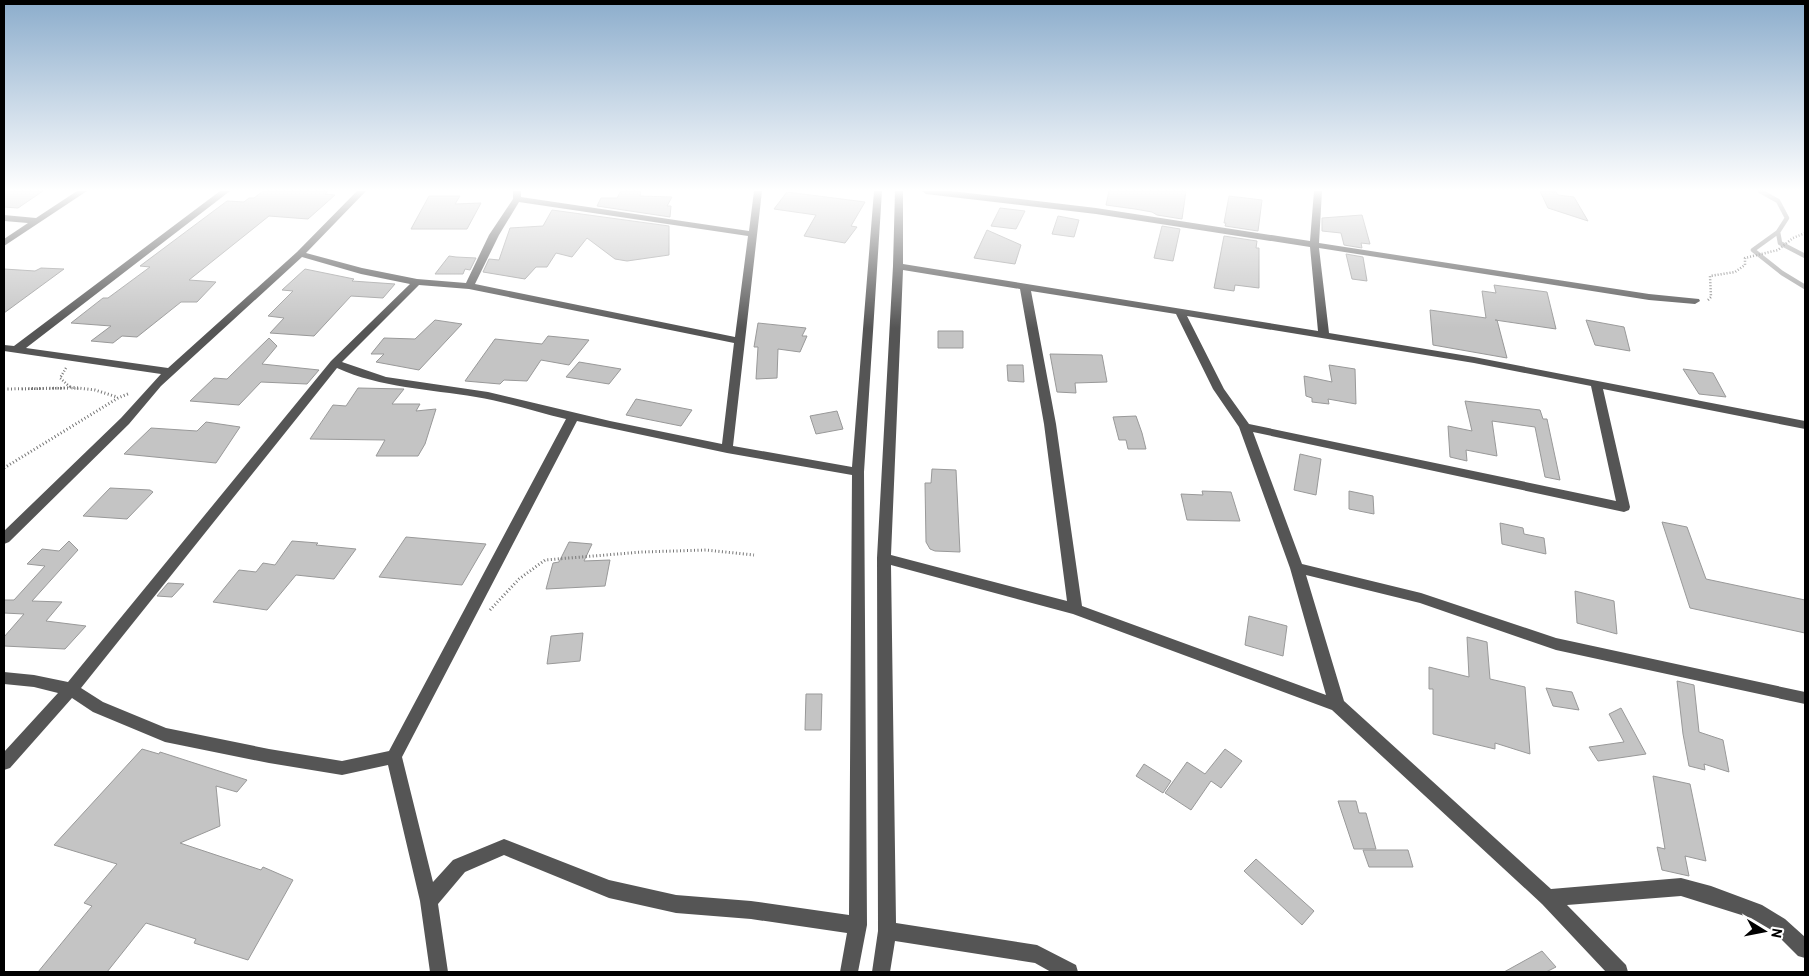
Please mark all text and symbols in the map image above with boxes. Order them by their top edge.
north arrow [1739,906,1789,956]
text: N [1768,927,1786,939]

